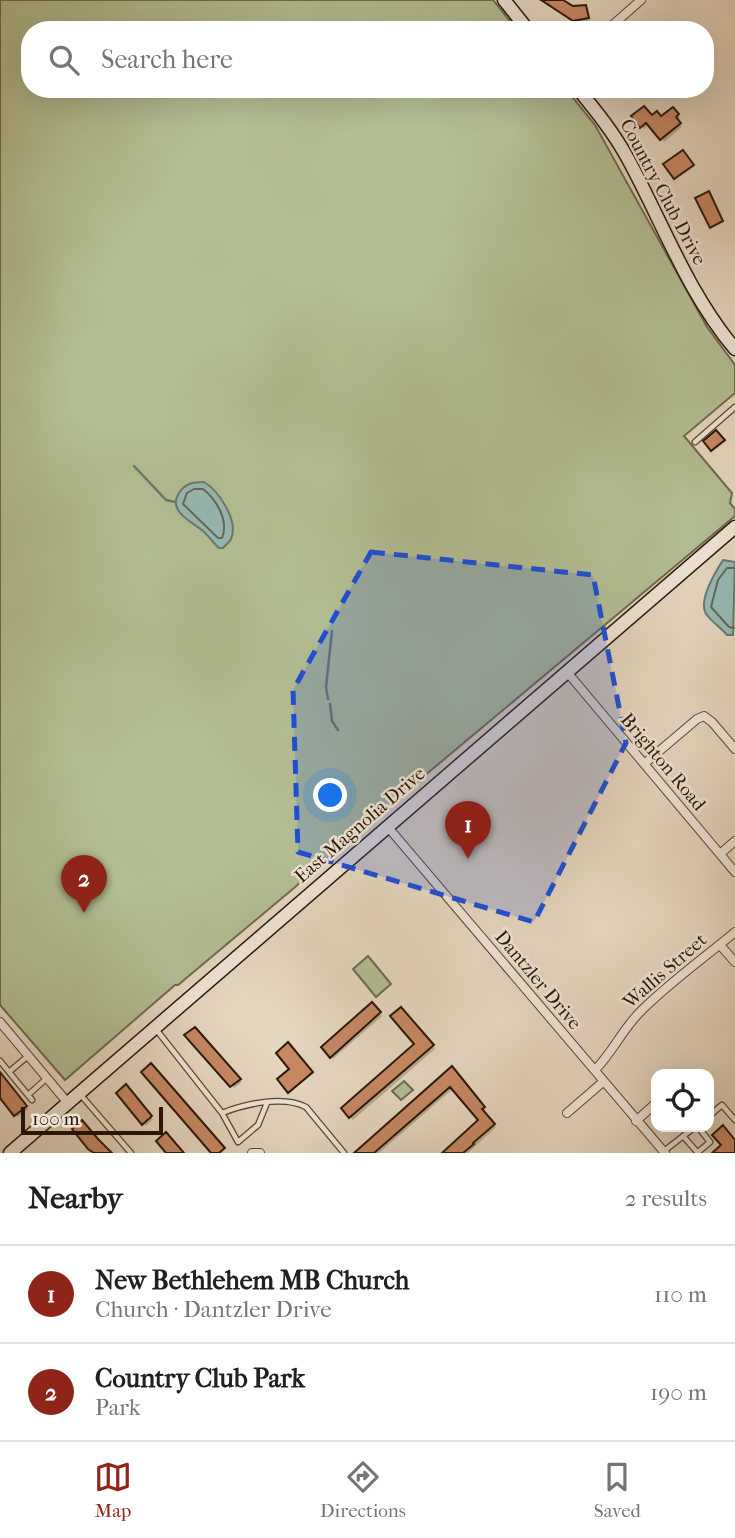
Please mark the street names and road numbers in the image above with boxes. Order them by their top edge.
street label: Country Club Drive [615,115,711,269]
street label: Brighton Road [616,709,711,816]
street label: East Magnolia Drive [290,762,430,888]
street label: Dantzler Drive [490,926,586,1034]
street label: Wallis Street [618,929,711,1014]

